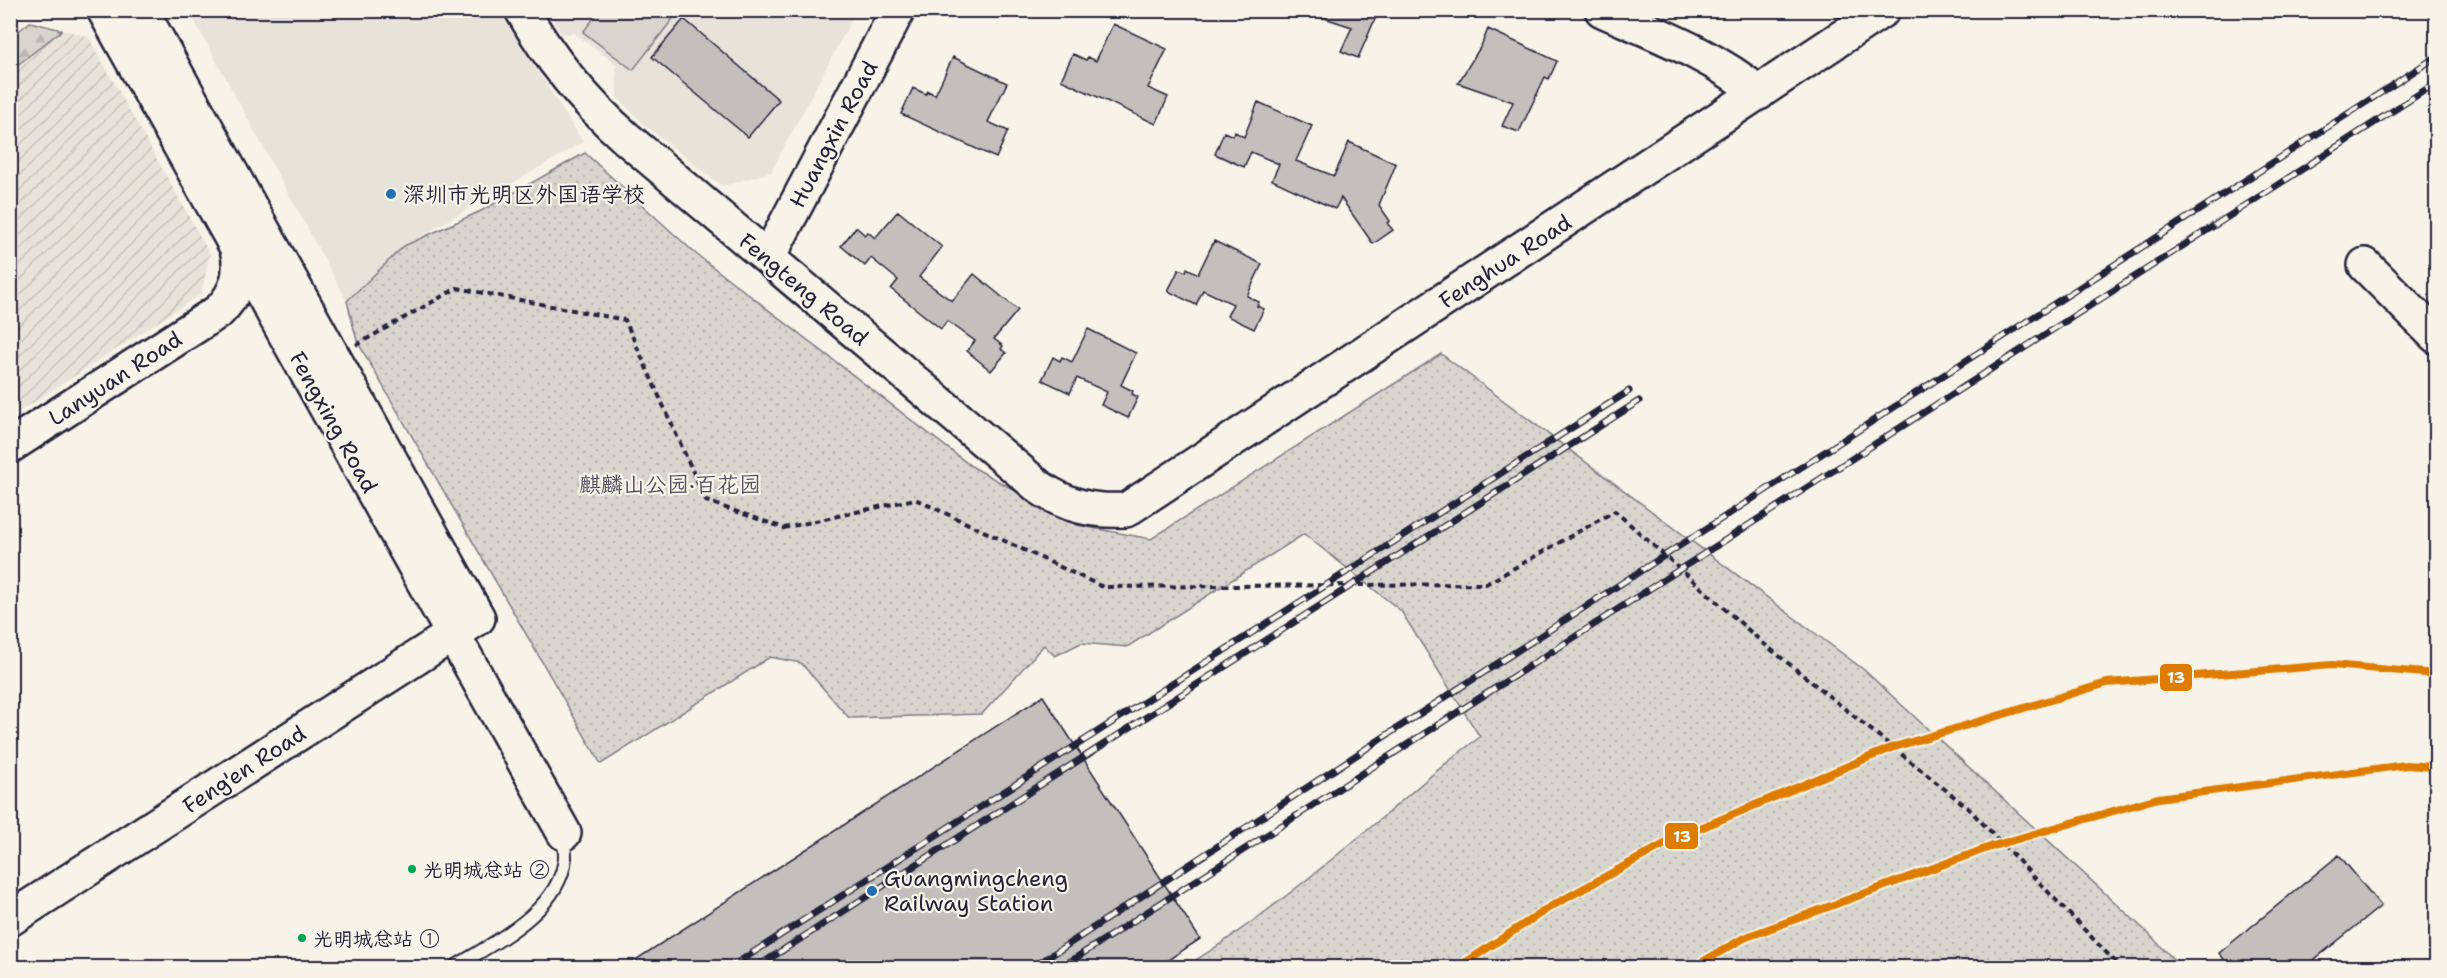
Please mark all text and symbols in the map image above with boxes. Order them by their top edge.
street label: Huangxin Road [782,56,884,213]
place label: 深圳市光明区外国语学校 [403,180,645,209]
marker: 深圳市光明区外国语学校 [384,187,398,201]
street label: Fenghua Road [1433,208,1577,315]
street label: Fengteng Road [733,227,875,352]
street label: Lanyuan Road [43,324,188,432]
street label: Fengxing Road [283,346,384,498]
park label: 麒麟山公园·百花园 [579,470,761,499]
line badge: 13 [2159,663,2193,692]
text: 13 [2167,667,2185,688]
street label: Feng'en Road [177,719,311,820]
line badge: 13 [1664,822,1699,850]
text: 13 [1673,826,1691,847]
place label: 光明城总站 ② [423,857,550,883]
marker: 光明城总站 ② [406,863,418,875]
place label: Guangmingcheng Railway Station [884,864,1068,918]
marker: Guangmingcheng Railway Station [865,884,879,898]
place label: 光明城总站 ① [313,926,440,952]
marker: 光明城总站 ① [296,932,308,944]

